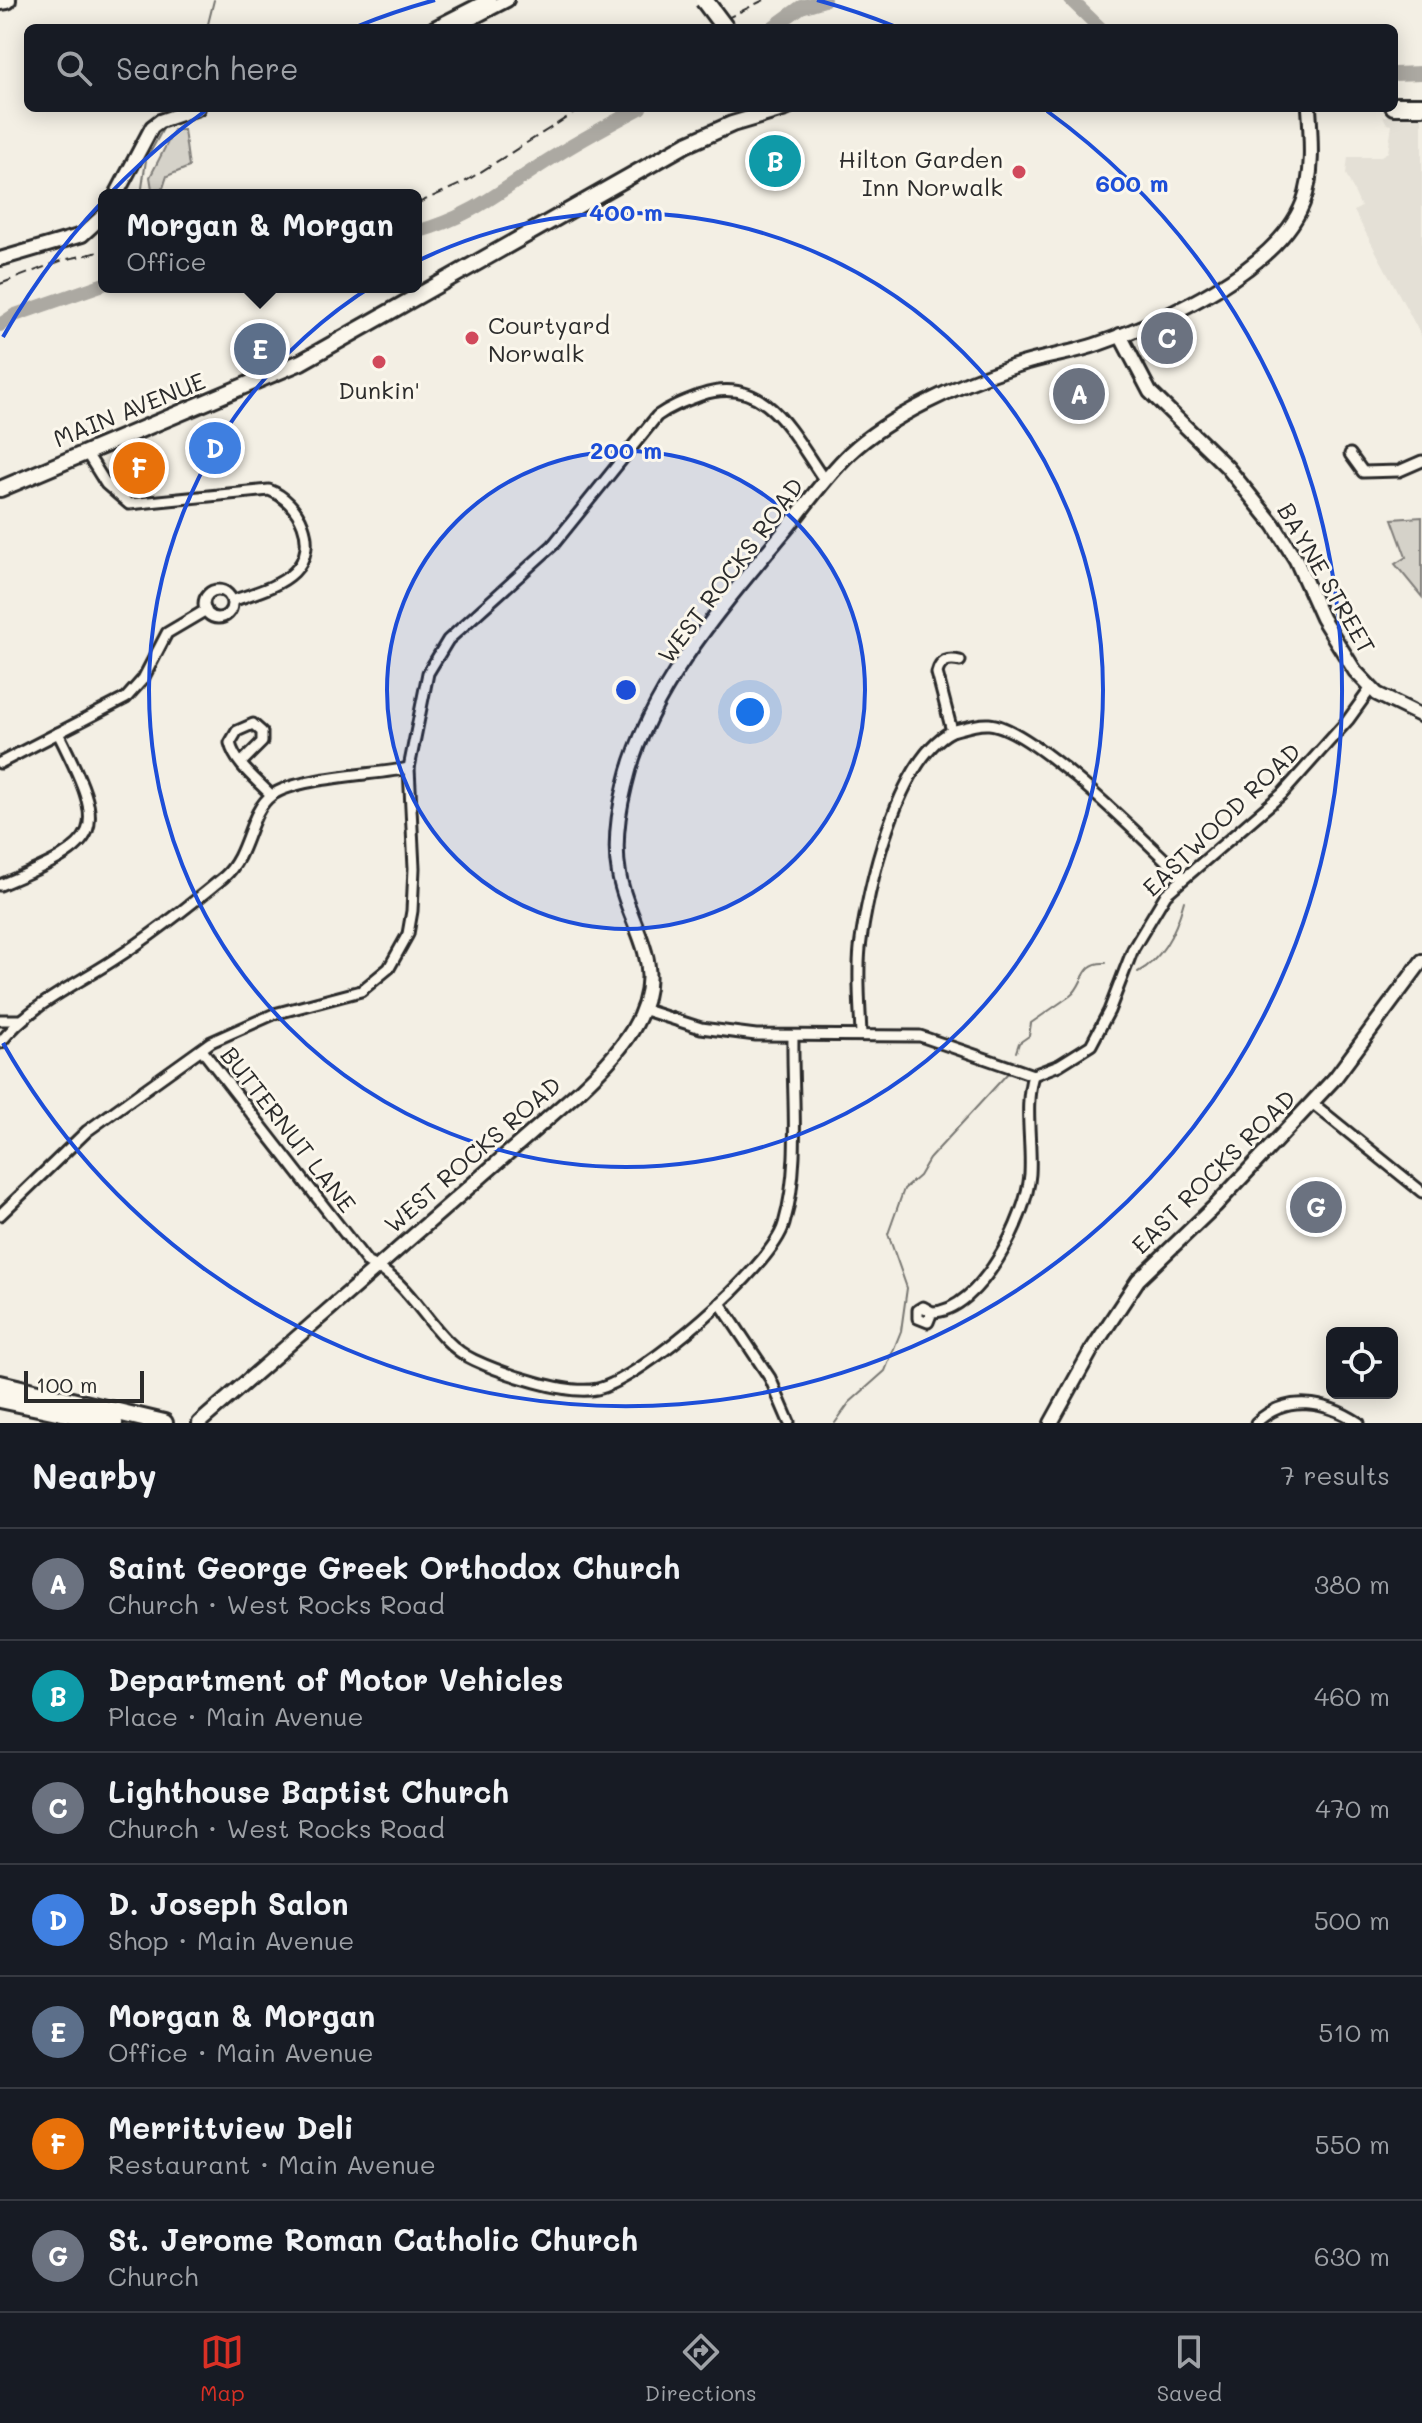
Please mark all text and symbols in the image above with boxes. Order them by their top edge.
search box [24,24,1398,112]
icon: search [52,46,96,90]
text: Search here [116,48,299,88]
pin: B [749,131,801,191]
place label: Hilton Garden Inn Norwalk [839,143,1003,202]
marker: Hilton Garden Inn Norwalk [1010,163,1028,181]
text: 600 m [1095,167,1169,198]
popup [98,189,422,293]
text: 400 m [589,196,663,227]
text: Morgan & Morgan [126,204,394,244]
text: Office [126,244,207,278]
pin: C [1141,308,1193,368]
place label: Courtyard Norwalk [488,309,610,368]
pin: E [234,319,286,379]
marker: Courtyard Norwalk [463,329,481,347]
marker: Dunkin' [370,353,388,371]
street label: MAIN AVENUE [48,364,210,454]
pin: A [1053,364,1105,424]
place label: Dunkin' [338,374,420,405]
pin: D [189,418,241,478]
text: 200 m [590,434,662,465]
pin: F [113,438,165,498]
street label: WEST ROCKS ROAD [650,471,810,669]
street label: BAYNE STREET [1271,497,1383,659]
centre of rings [612,676,640,704]
your location [730,692,770,732]
street label: EASTWOOD ROAD [1135,736,1307,902]
street label: BUTTERNUT LANE [215,1040,363,1218]
street label: WEST ROCKS ROAD [377,1069,567,1239]
street label: EAST ROCKS ROAD [1124,1082,1302,1260]
pin: G [1290,1177,1342,1237]
map controls [1326,1327,1398,1399]
button: locate [1326,1327,1398,1399]
scale bar [24,1367,144,1403]
text: 100 m [36,1370,98,1399]
text: Nearby [32,1453,157,1498]
text: 7 results [1281,1458,1390,1492]
text: Saint George Greek Orthodox Church [108,1547,680,1587]
text: A [49,1567,67,1601]
text: 380 m [1314,1567,1390,1601]
text: Church · West Rocks Road [108,1587,445,1621]
text: Department of Motor Vehicles [108,1659,563,1699]
text: B [49,1679,67,1713]
text: 460 m [1314,1679,1390,1713]
text: Place · Main Avenue [108,1699,364,1733]
text: Lighthouse Baptist Church [108,1771,509,1811]
text: C [48,1791,68,1825]
text: 470 m [1315,1791,1390,1825]
text: Church · West Rocks Road [108,1811,445,1845]
text: D. Joseph Salon [108,1883,348,1923]
text: D [49,1903,67,1937]
text: 500 m [1314,1903,1390,1937]
text: Shop · Main Avenue [108,1923,354,1957]
text: Morgan & Morgan [108,1995,375,2035]
text: E [50,2015,66,2049]
text: 510 m [1318,2015,1390,2049]
text: Office · Main Avenue [108,2035,374,2069]
text: Merrittview Deli [108,2107,354,2147]
text: F [50,2127,66,2161]
text: 550 m [1315,2127,1390,2161]
text: Restaurant · Main Avenue [108,2147,436,2181]
text: St. Jerome Roman Catholic Church [108,2219,638,2259]
text: G [48,2239,68,2273]
text: 630 m [1314,2239,1390,2273]
text: Church [108,2259,198,2293]
tab: Map [200,2330,245,2407]
tab: Directions [645,2330,757,2407]
tab: Saved [1157,2330,1222,2407]

